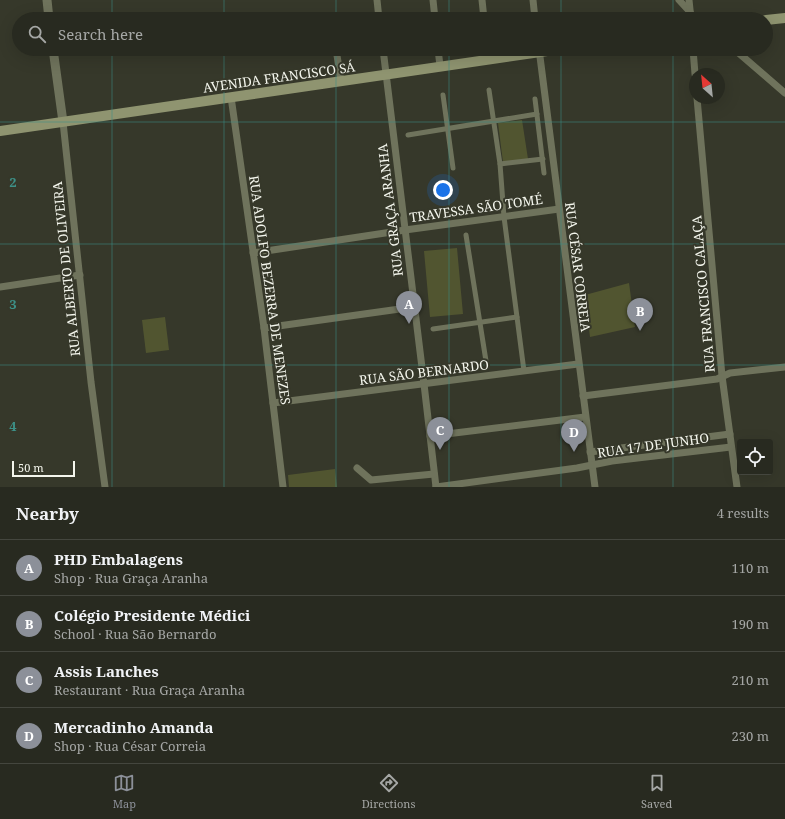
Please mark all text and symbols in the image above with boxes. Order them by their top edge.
search box [12,12,773,56]
icon: search [26,23,48,45]
text: Search here [58,24,143,44]
street label: AVENIDA FRANCISCO SÁ [202,57,357,97]
north arrow [689,68,725,104]
street label: RUA GRAÇA ARANHA [373,142,407,277]
text: 2 [9,173,17,191]
street label: RUA ADOLFO BEZERRA DE MENEZES [245,174,295,406]
street label: RUA ALBERTO DE OLIVEIRA [48,180,84,357]
your location [433,180,453,200]
street label: TRAVESSA SÃO TOMÉ [408,190,544,226]
street label: RUA CÉSAR CORREIA [561,201,595,334]
street label: RUA FRANCISCO CALAÇA [687,214,719,373]
pin: A [396,291,422,324]
text: 3 [9,295,17,313]
pin: B [627,298,653,331]
street label: RUA SÃO BERNARDO [358,355,490,389]
text: 4 [9,417,17,435]
pin: C [427,417,453,450]
pin: D [561,419,587,452]
street label: RUA 17 DE JUNHO [596,428,710,462]
map controls [737,439,773,475]
button: locate [737,439,773,475]
scale bar [12,459,75,478]
text: 50 m [18,460,44,475]
text: Nearby [16,502,79,525]
text: 4 results [717,504,769,522]
text: PHD Embalagens [54,549,183,569]
text: A [24,559,34,577]
text: 110 m [732,559,769,577]
text: Shop · Rua Graça Aranha [54,569,208,587]
text: Colégio Presidente Médici [54,605,250,625]
text: B [25,615,33,633]
text: 190 m [732,615,769,633]
text: School · Rua São Bernardo [54,625,216,643]
text: Assis Lanches [54,661,159,681]
text: C [25,671,33,689]
text: 210 m [732,671,769,689]
text: Restaurant · Rua Graça Aranha [54,681,245,699]
text: Mercadinho Amanda [54,717,214,737]
text: D [24,727,34,745]
text: 230 m [732,727,769,745]
text: Shop · Rua César Correia [54,737,206,755]
tab: Map [113,772,136,811]
tab: Directions [362,772,415,811]
tab: Saved [641,772,672,811]

